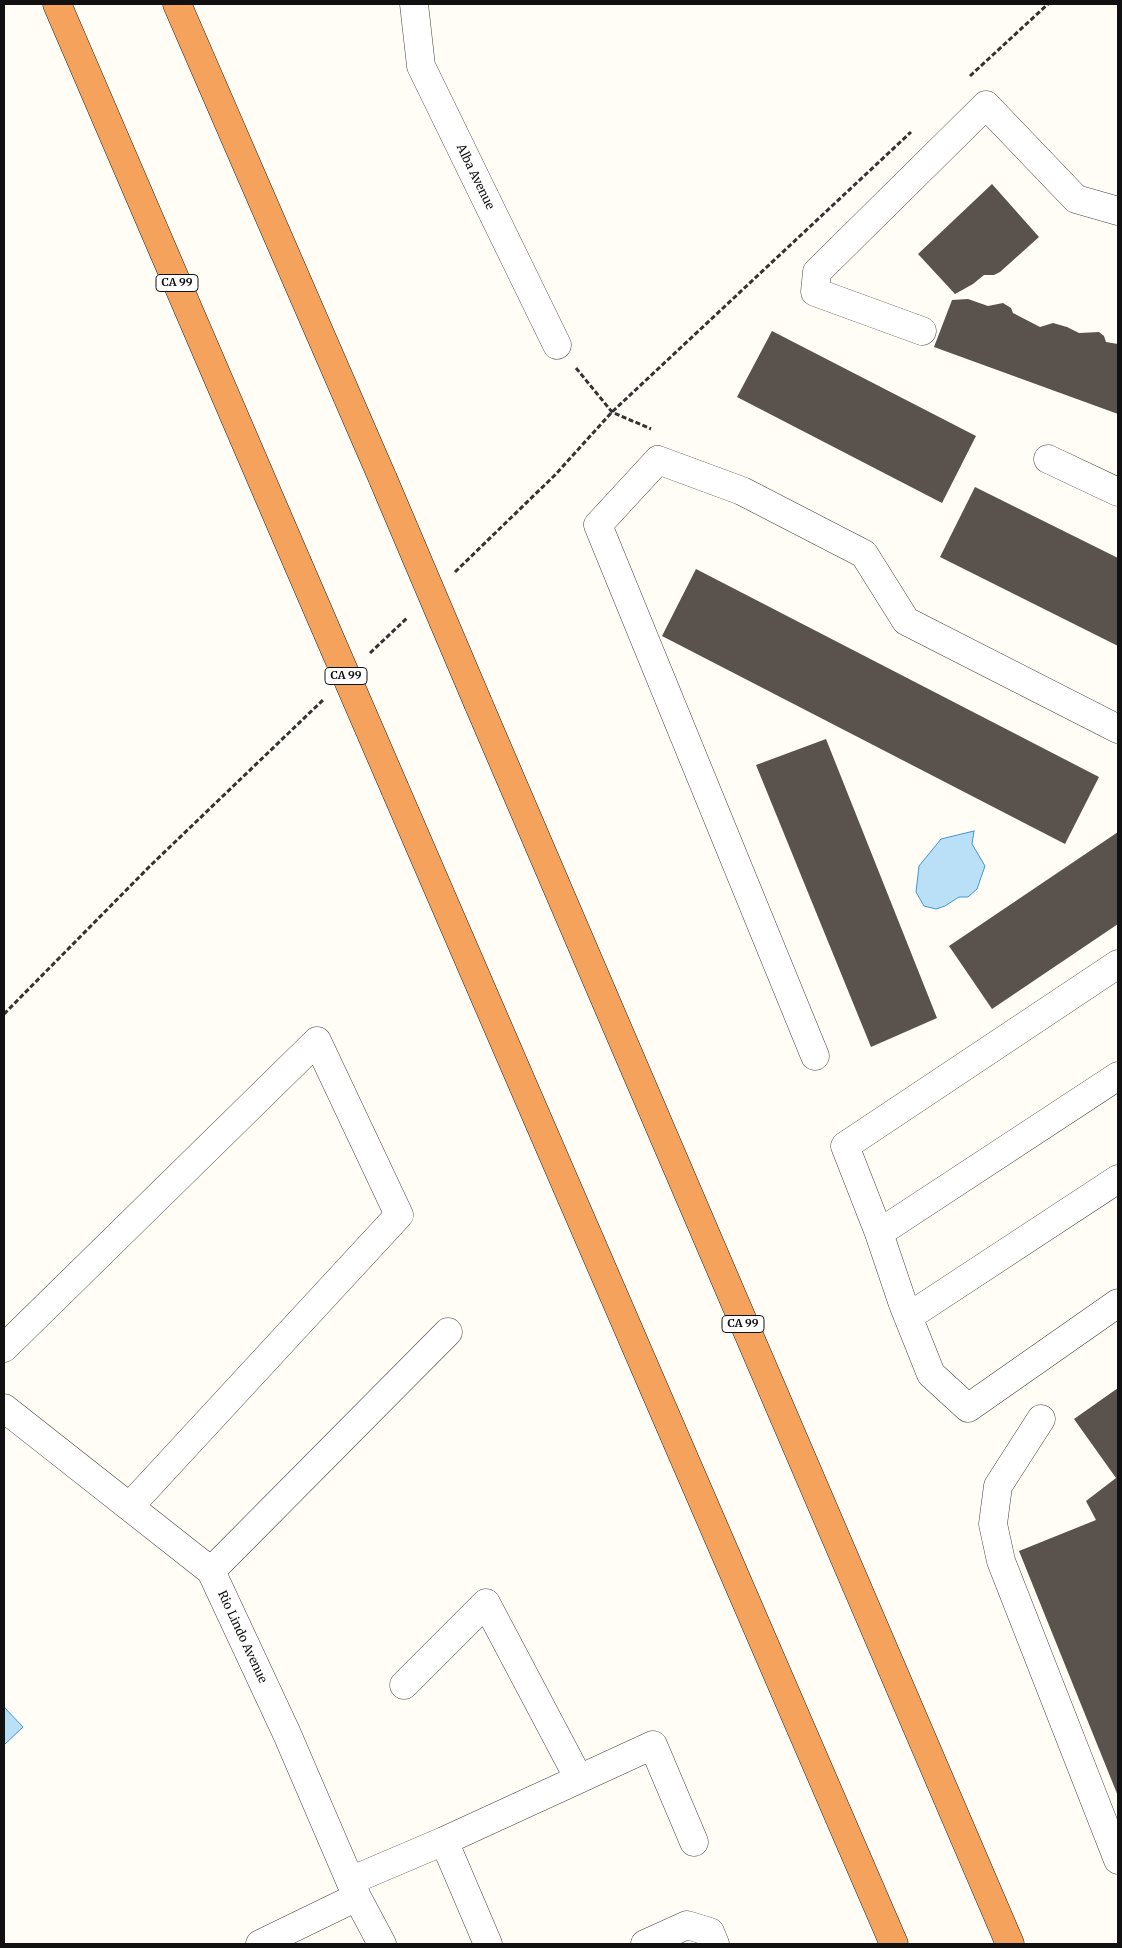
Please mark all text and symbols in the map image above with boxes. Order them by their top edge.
street label: Alba Avenue [453,142,497,212]
road number: CA 99 [156,274,198,292]
road number: CA 99 [325,668,367,684]
road number: CA 99 [722,1316,764,1332]
street label: Rio Lindo Avenue [214,1588,270,1686]

